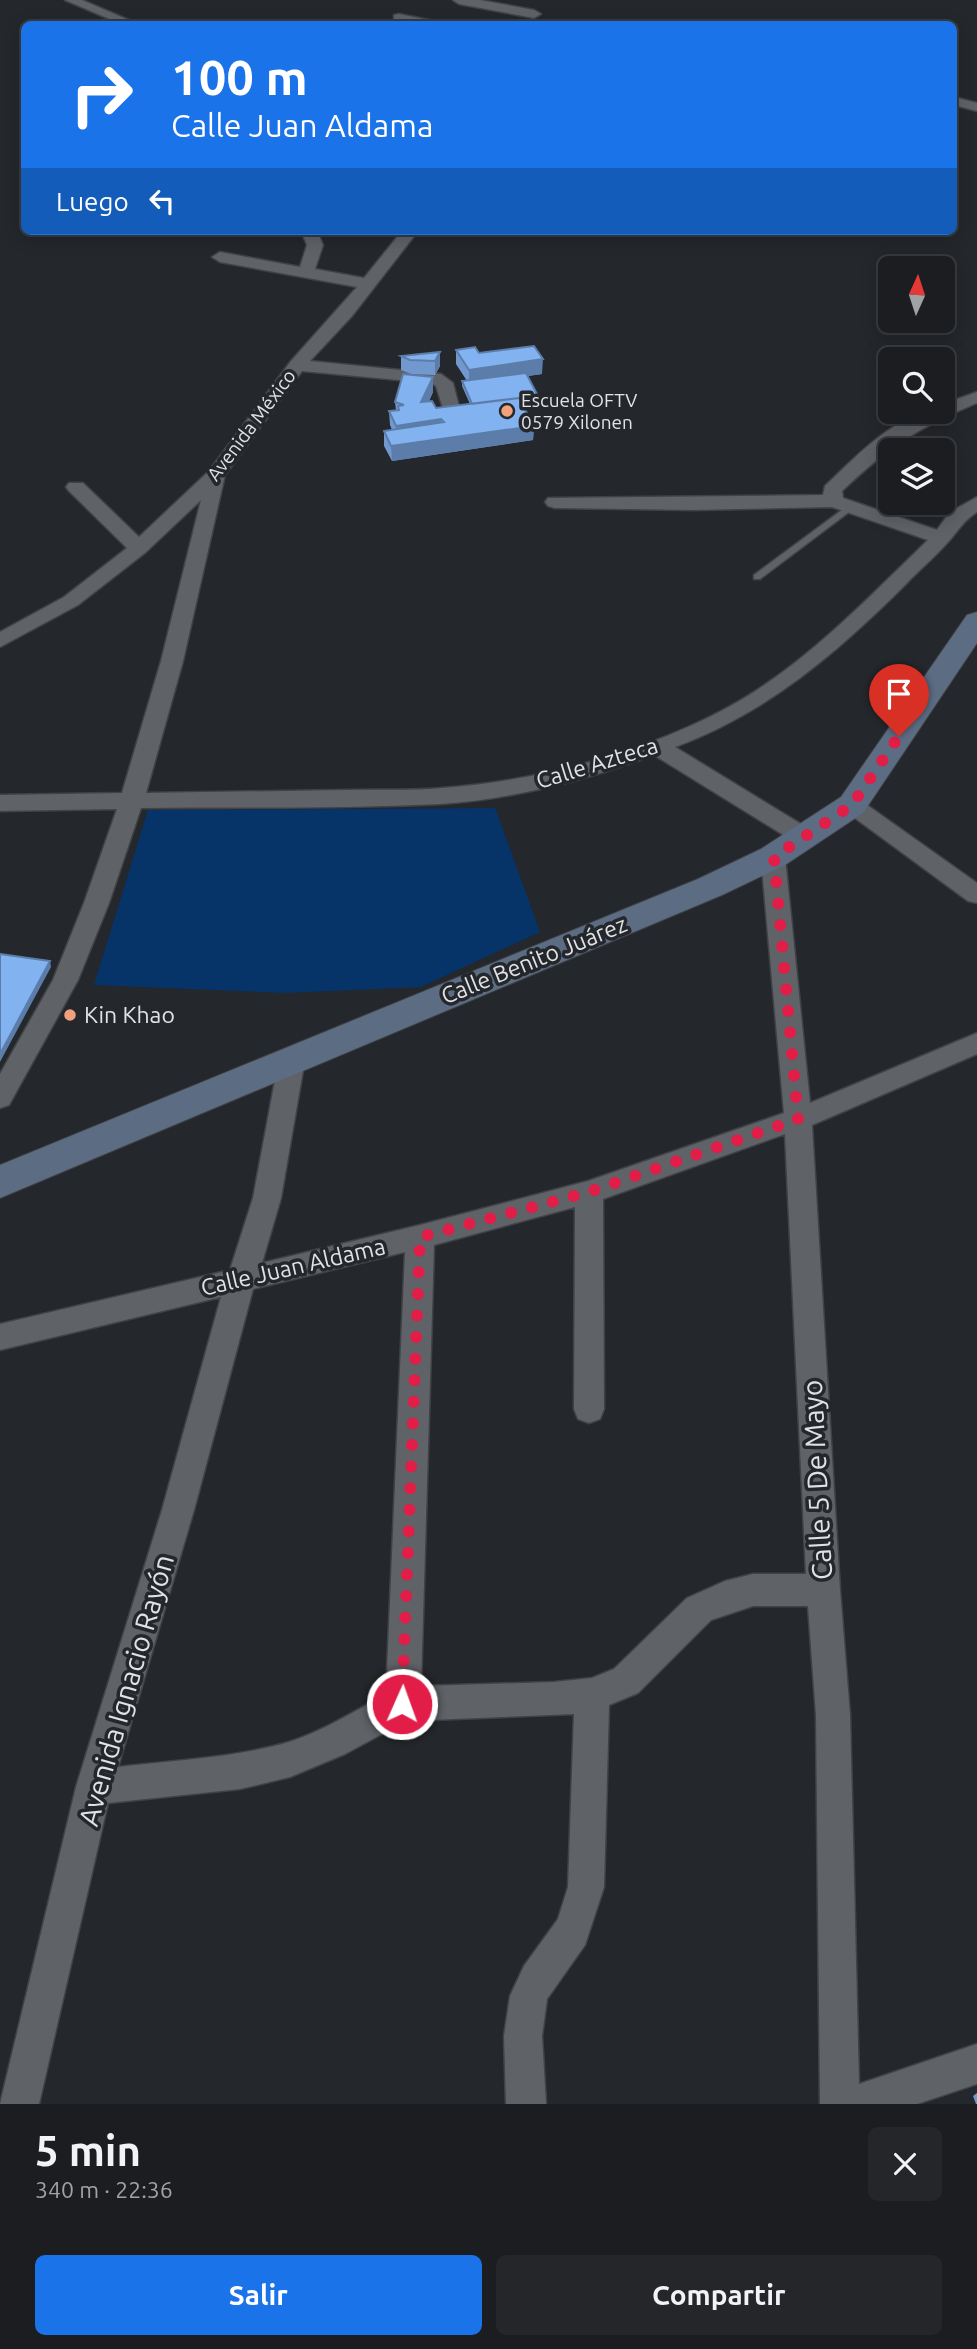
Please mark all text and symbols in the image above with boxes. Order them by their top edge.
icon: right [56,49,147,140]
text: 100 m [171,49,308,104]
text: Calle Juan Aldama [171,107,433,143]
icon: left [143,182,181,220]
text: Luego [56,187,129,216]
north arrow [878,256,956,332]
map controls [878,256,955,515]
button: search [878,347,955,424]
street label: Avenida México [202,365,300,485]
place label: Escuela OFTV 0579 Xilonen [521,389,637,433]
marker: Escuela OFTV 0579 Xilonen [499,403,515,419]
button: layers [878,438,955,515]
pin [869,664,929,736]
icon: arrive [880,675,918,713]
street label: Calle Azteca [533,732,661,793]
street label: Calle Benito Juárez [437,911,630,1008]
place label: Kin Khao [84,1002,175,1027]
marker: Kin Khao [62,1007,78,1023]
street label: Calle Juan Aldama [198,1233,388,1300]
street label: Calle 5 De Mayo [796,1379,837,1581]
street label: Avenida Ignacio Rayón [72,1551,179,1829]
position arrow [365,1667,439,1741]
text: 5 min [35,2127,141,2174]
button: close [868,2127,942,2201]
text: 340 m · 22:36 [35,2177,173,2202]
button: Salir [35,2255,482,2335]
button: Compartir [496,2255,942,2335]

